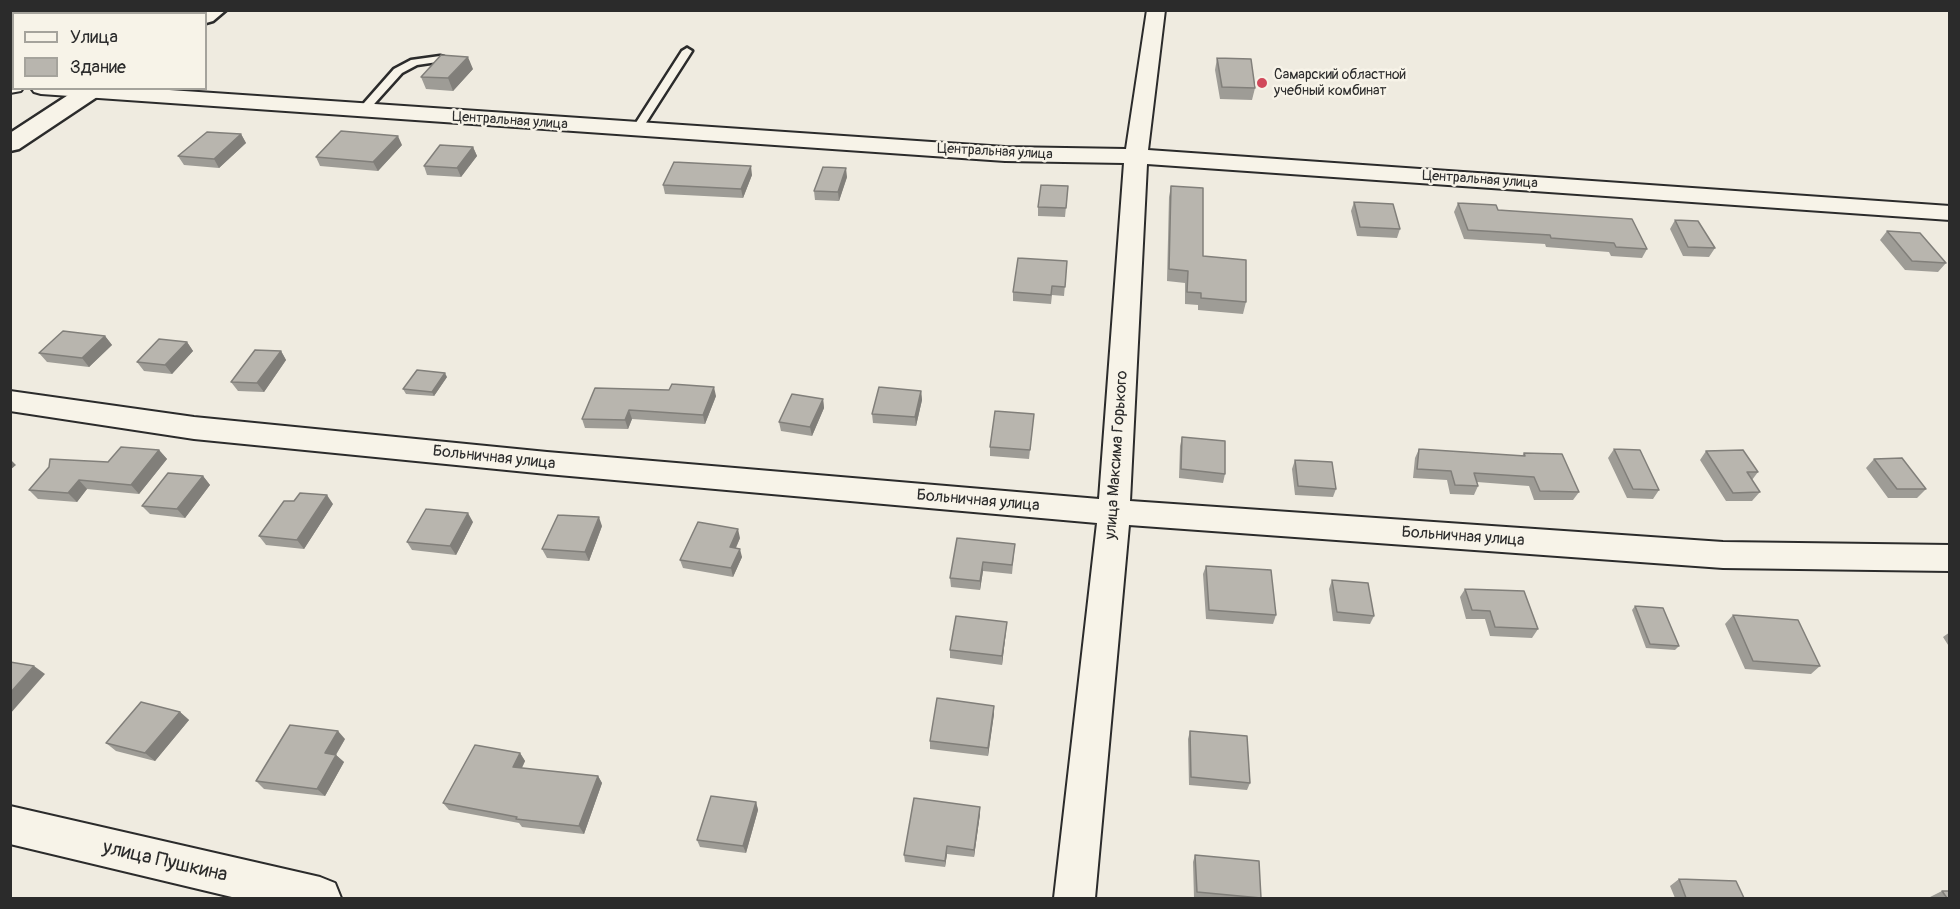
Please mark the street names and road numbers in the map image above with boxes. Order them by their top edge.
street label: Центральная улица [452,109,568,133]
street label: Центральная улица [937,141,1053,163]
street label: Центральная улица [1422,168,1538,192]
street label: улица Максима Горького [1102,370,1132,540]
street label: Больничная улица [432,442,556,474]
street label: Больничная улица [916,486,1040,516]
street label: Больничная улица [1401,523,1525,551]
street label: улица Пушкина [100,836,230,888]

